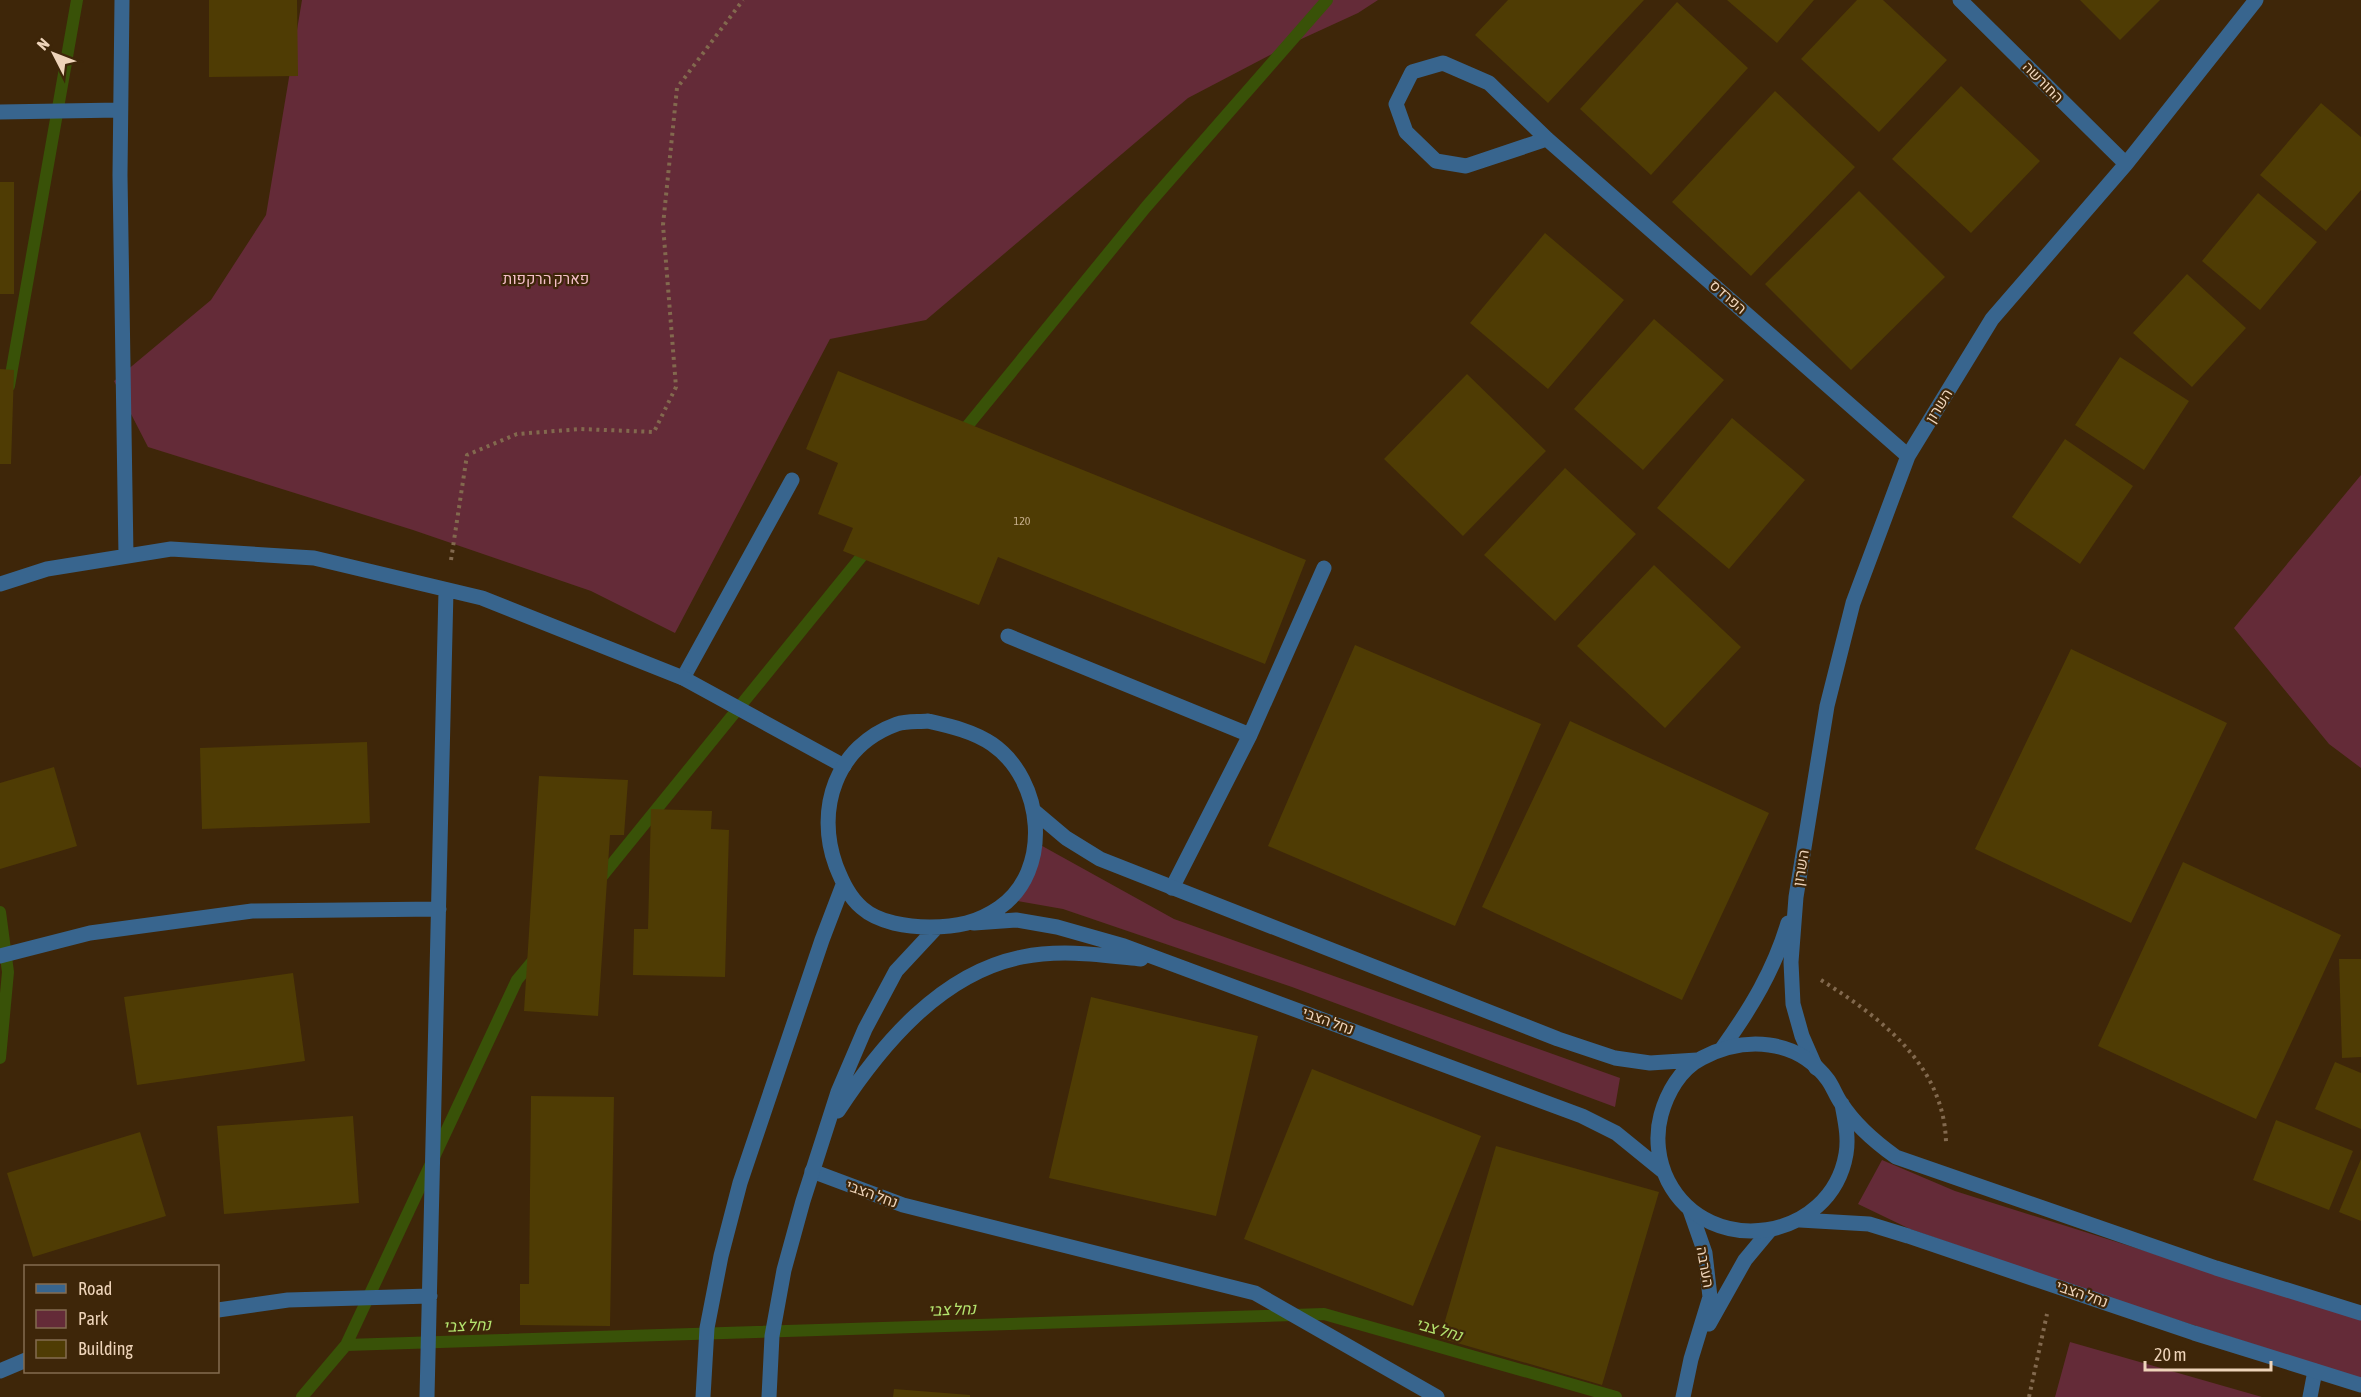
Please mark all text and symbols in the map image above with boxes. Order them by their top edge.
north arrow [24,24,84,84]
text: N [33,34,53,53]
street label: החורשה [2020,58,2067,105]
park label: פארק הרקפות [503,270,589,287]
street label: הפרדס [1707,276,1750,317]
street label: השרון [1922,386,1956,426]
house number: 120 [1014,514,1031,528]
street label: השרון [1789,848,1812,887]
street label: נחל הצבי [1300,1003,1356,1038]
street label: נחל הצבי [844,1176,900,1211]
street label: הערבה [1694,1245,1717,1289]
legend [24,1265,219,1373]
street label: נחל הצבי [2054,1277,2110,1310]
text: Road [78,1278,112,1299]
water label: נחל צבי [928,1299,977,1319]
text: Park [78,1308,108,1329]
water label: נחל צבי [1413,1314,1466,1345]
water label: נחל צבי [443,1315,492,1335]
scale bar [2145,1334,2271,1372]
text: Building [78,1338,133,1359]
text: 20 m [2154,1344,2186,1365]

